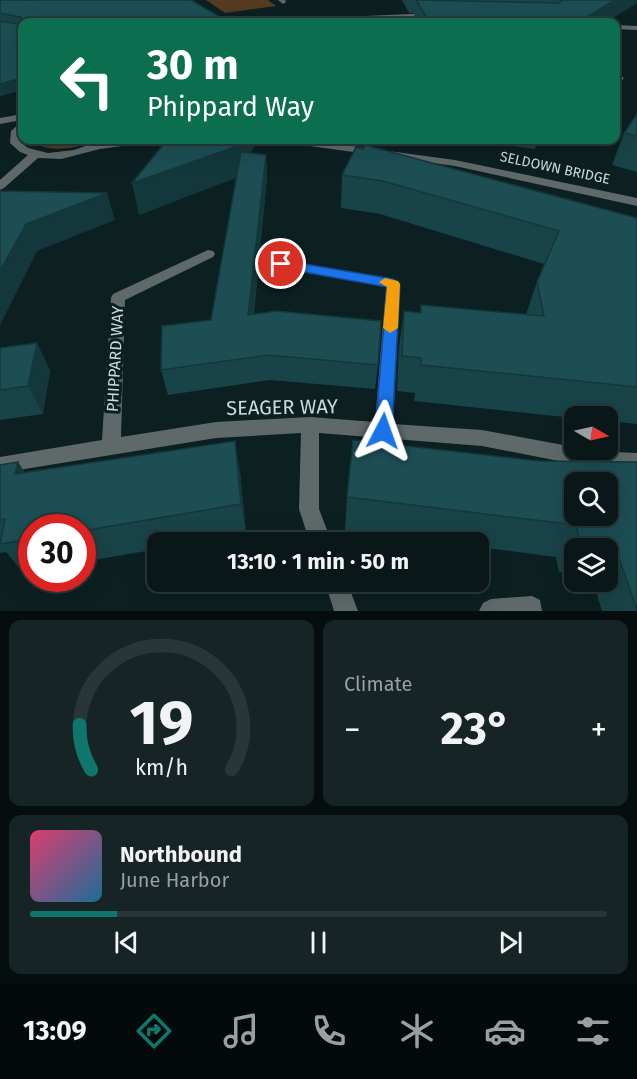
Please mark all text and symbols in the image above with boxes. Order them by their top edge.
text: 30 m [147,40,239,90]
icon: left [48,42,126,120]
text: Phippard Way [147,91,314,123]
street label: SELDOWN BRIDGE [498,148,612,188]
pin [255,238,306,289]
icon: arrive [264,247,297,280]
street label: PHIPPARD WAY [103,305,127,413]
street label: SEAGER WAY [226,394,338,420]
position arrow [351,399,415,463]
north arrow [564,406,618,460]
map controls [564,406,618,592]
button: search [564,472,618,526]
speed limit sign: 30 [18,514,96,592]
button: layers [564,538,618,592]
text: 13:10 · 1 min · 50 m [227,548,409,575]
text: Climate [344,672,412,696]
text: 19 [130,686,193,761]
text: 23° [441,702,510,756]
text: − [344,710,361,750]
text: + [591,710,607,750]
text: km/h [135,755,188,781]
text: Northbound [120,841,242,868]
text: June Harbor [120,868,229,892]
icon: previous [110,926,143,959]
icon: pause [302,926,335,959]
icon: next [494,926,527,959]
icon: directions [133,1010,175,1052]
icon: music [220,1010,262,1052]
icon: phone [308,1010,350,1052]
icon: climate [396,1010,438,1052]
icon: car [484,1010,526,1052]
icon: filters [572,1010,614,1052]
text: 13:09 [23,1015,87,1047]

